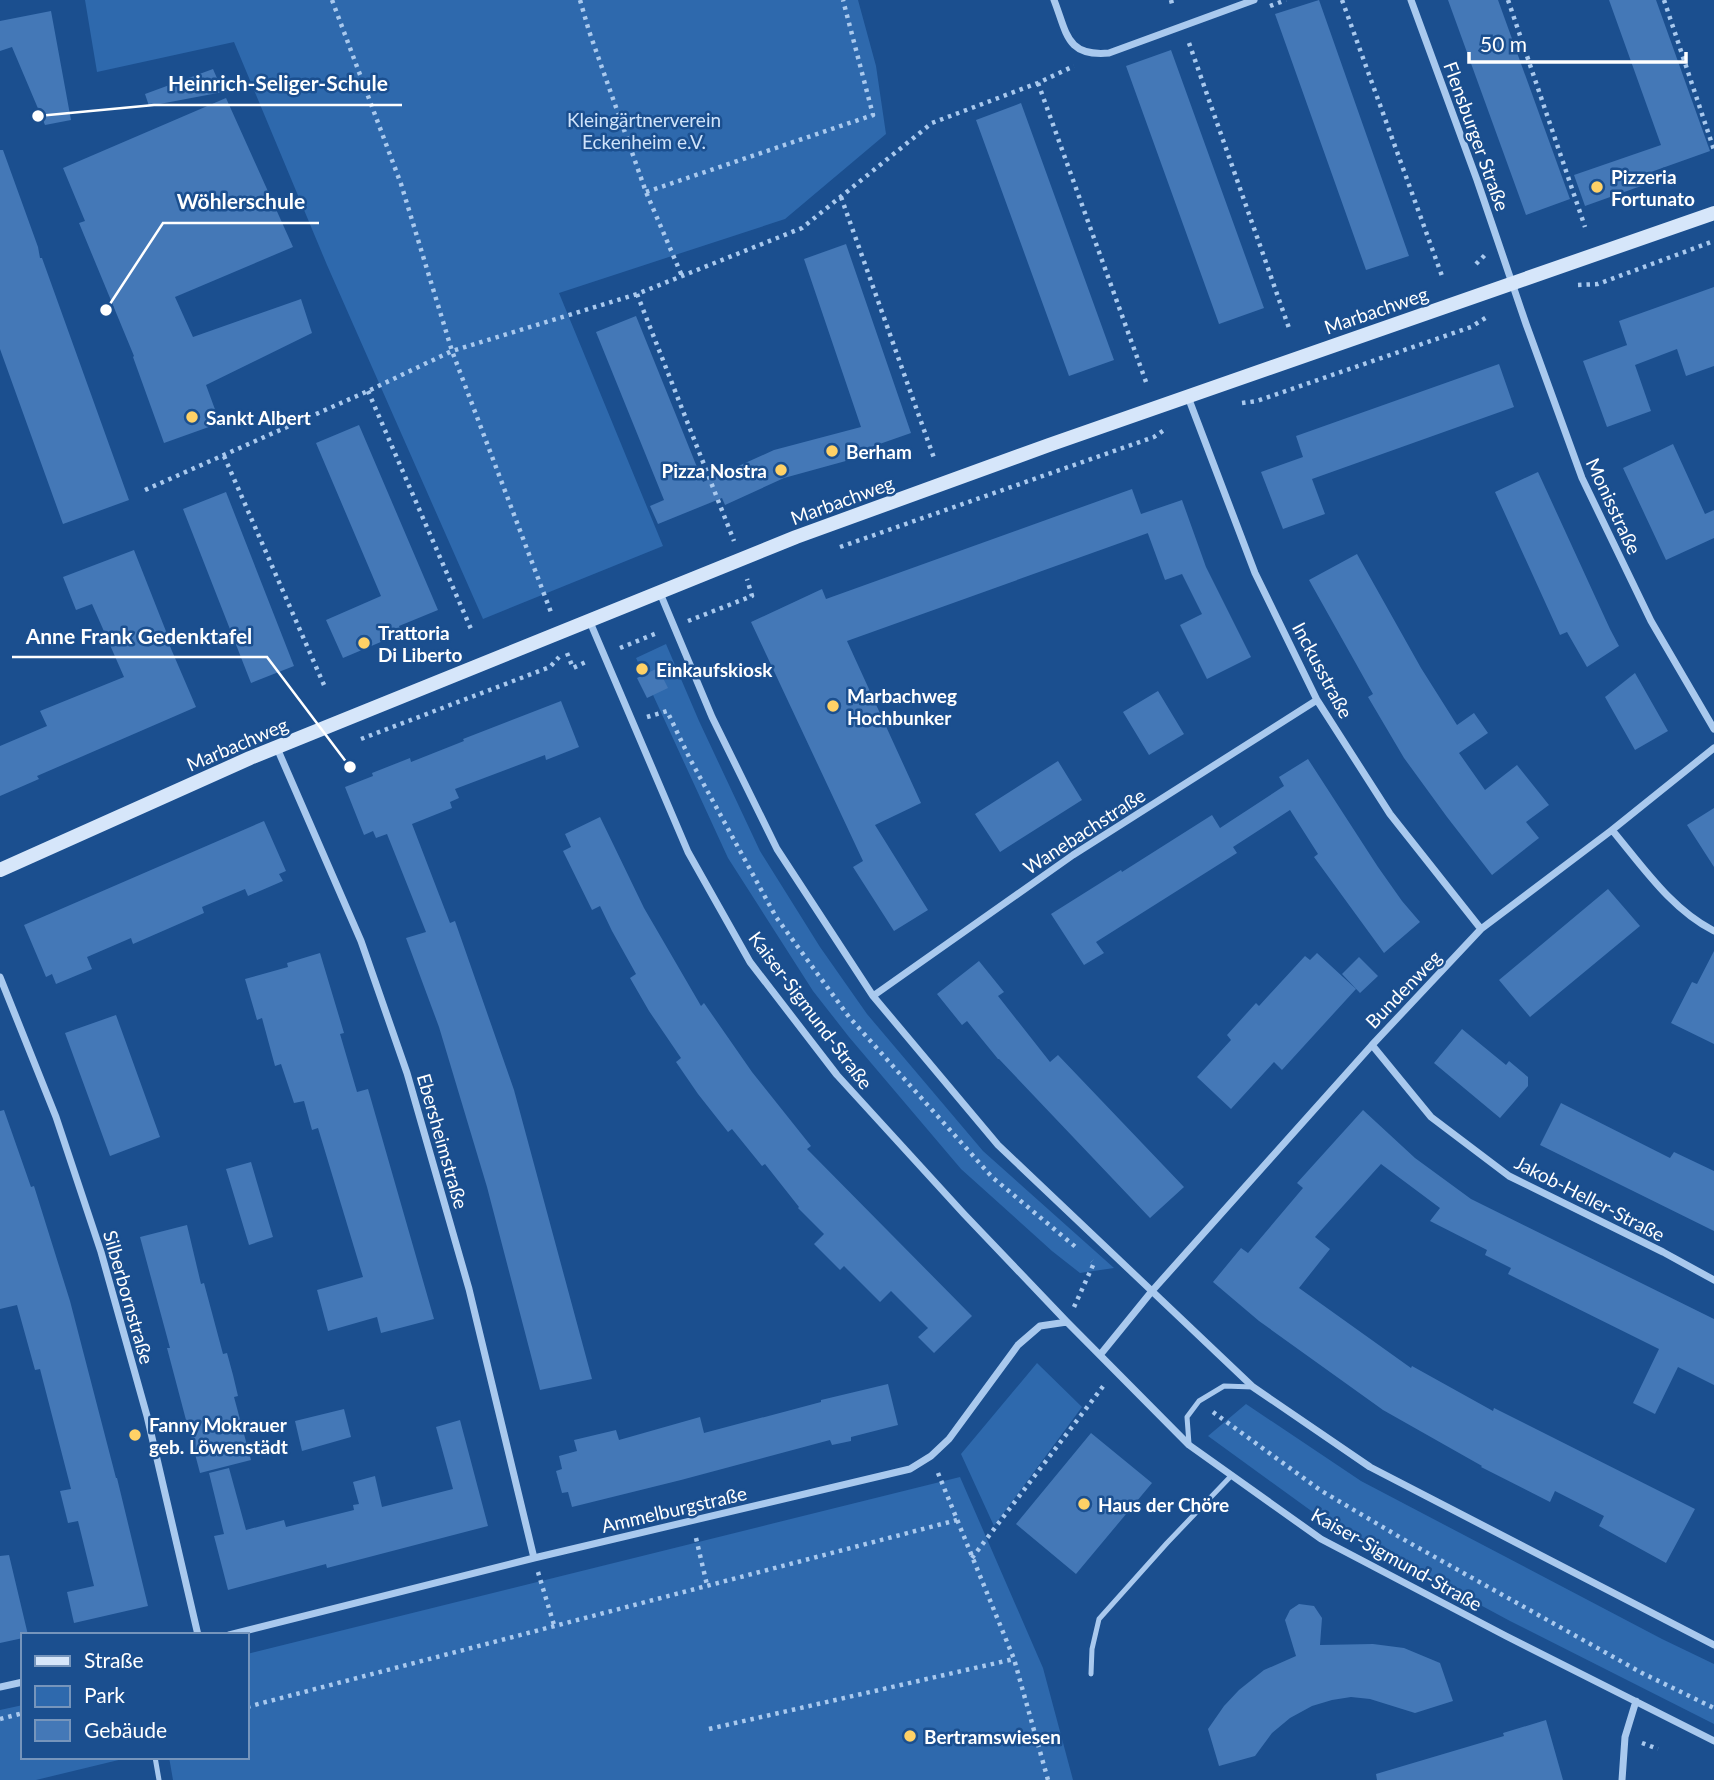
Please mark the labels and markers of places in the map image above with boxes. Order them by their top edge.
callout: Heinrich-Seliger-Schule [154,63,402,105]
place label: Pizzeria Fortunato [1611,165,1695,210]
marker: Pizzeria Fortunato [1589,179,1605,195]
callout: Wöhlerschule [163,181,319,223]
place label: Sankt Albert [206,406,311,429]
marker: Sankt Albert [184,409,200,425]
place label: Berham [846,440,912,463]
marker: Berham [824,443,840,459]
place label: Pizza Nostra [661,459,767,482]
marker: Pizza Nostra [773,462,789,478]
callout: Anne Frank Gedenktafel [12,615,267,657]
place label: Trattoria Di Liberto [378,621,462,666]
marker: Trattoria Di Liberto [356,635,372,651]
place label: Einkaufskiosk [656,658,773,681]
marker: Einkaufskiosk [634,661,650,677]
place label: Marbachweg Hochbunker [847,684,957,729]
marker: Marbachweg Hochbunker [825,698,841,714]
place label: Fanny Mokrauer geb. Löwenstädt [149,1413,288,1458]
marker: Fanny Mokrauer geb. Löwenstädt [127,1427,143,1443]
place label: Haus der Chöre [1098,1493,1229,1516]
marker: Haus der Chöre [1076,1496,1092,1512]
place label: Bertramswiesen [924,1725,1061,1748]
marker: Bertramswiesen [902,1728,918,1744]

